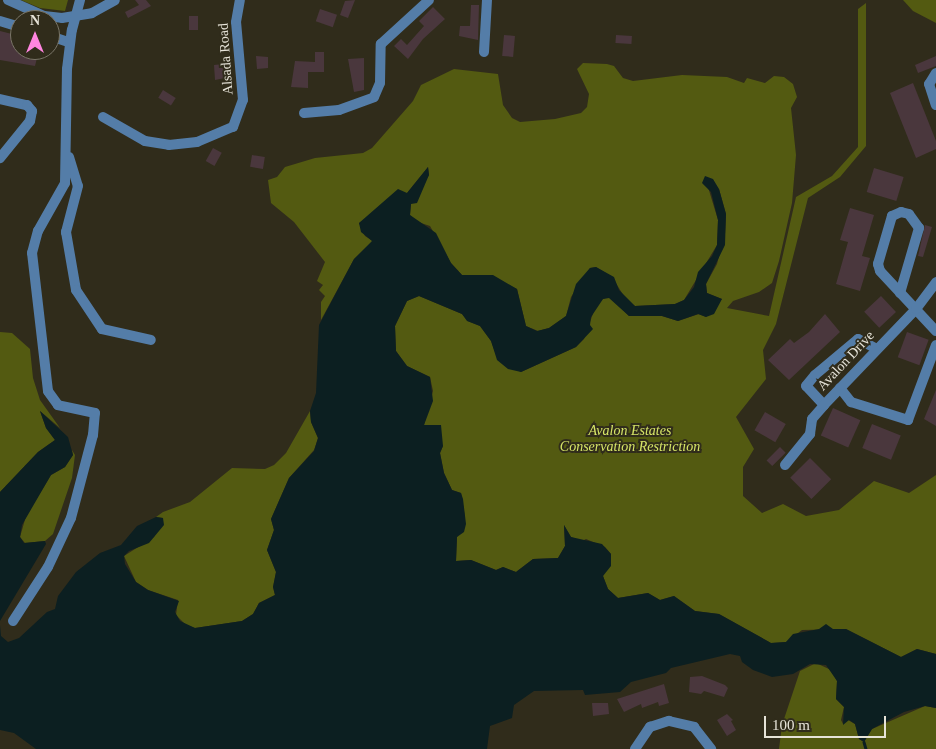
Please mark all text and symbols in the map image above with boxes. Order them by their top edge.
north arrow [10,10,60,60]
text: N [30,13,40,28]
street label: Alsada Road [215,23,237,95]
street label: Avalon Drive [814,328,878,394]
park label: Avalon Estates Conservation Restriction [560,423,700,456]
scale bar [766,706,888,738]
text: 100 m [772,717,810,733]

